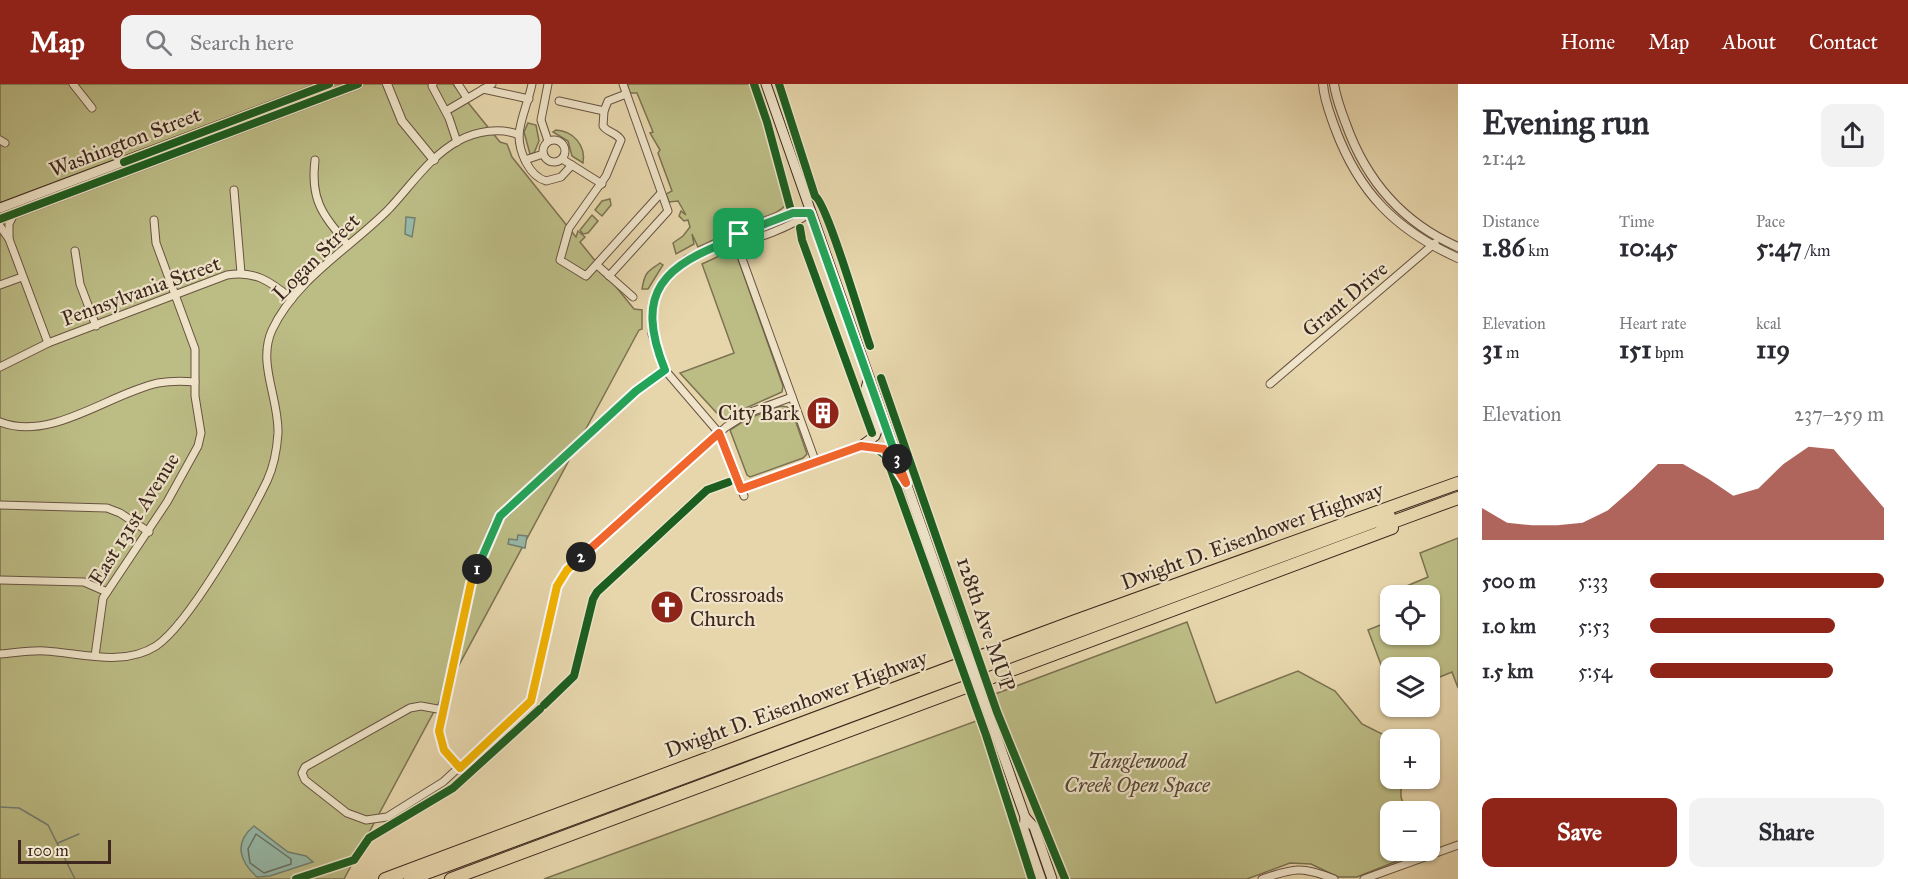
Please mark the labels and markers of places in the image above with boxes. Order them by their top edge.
pin [713,208,764,259]
building icon: City Bark [805,395,841,431]
place label: City Bark [718,400,800,426]
pin: 3 [882,444,912,474]
pin: 2 [566,542,596,572]
pin: 1 [462,554,492,584]
place label: Crossroads Church [690,582,784,632]
church icon: Crossroads Church [649,589,685,625]

